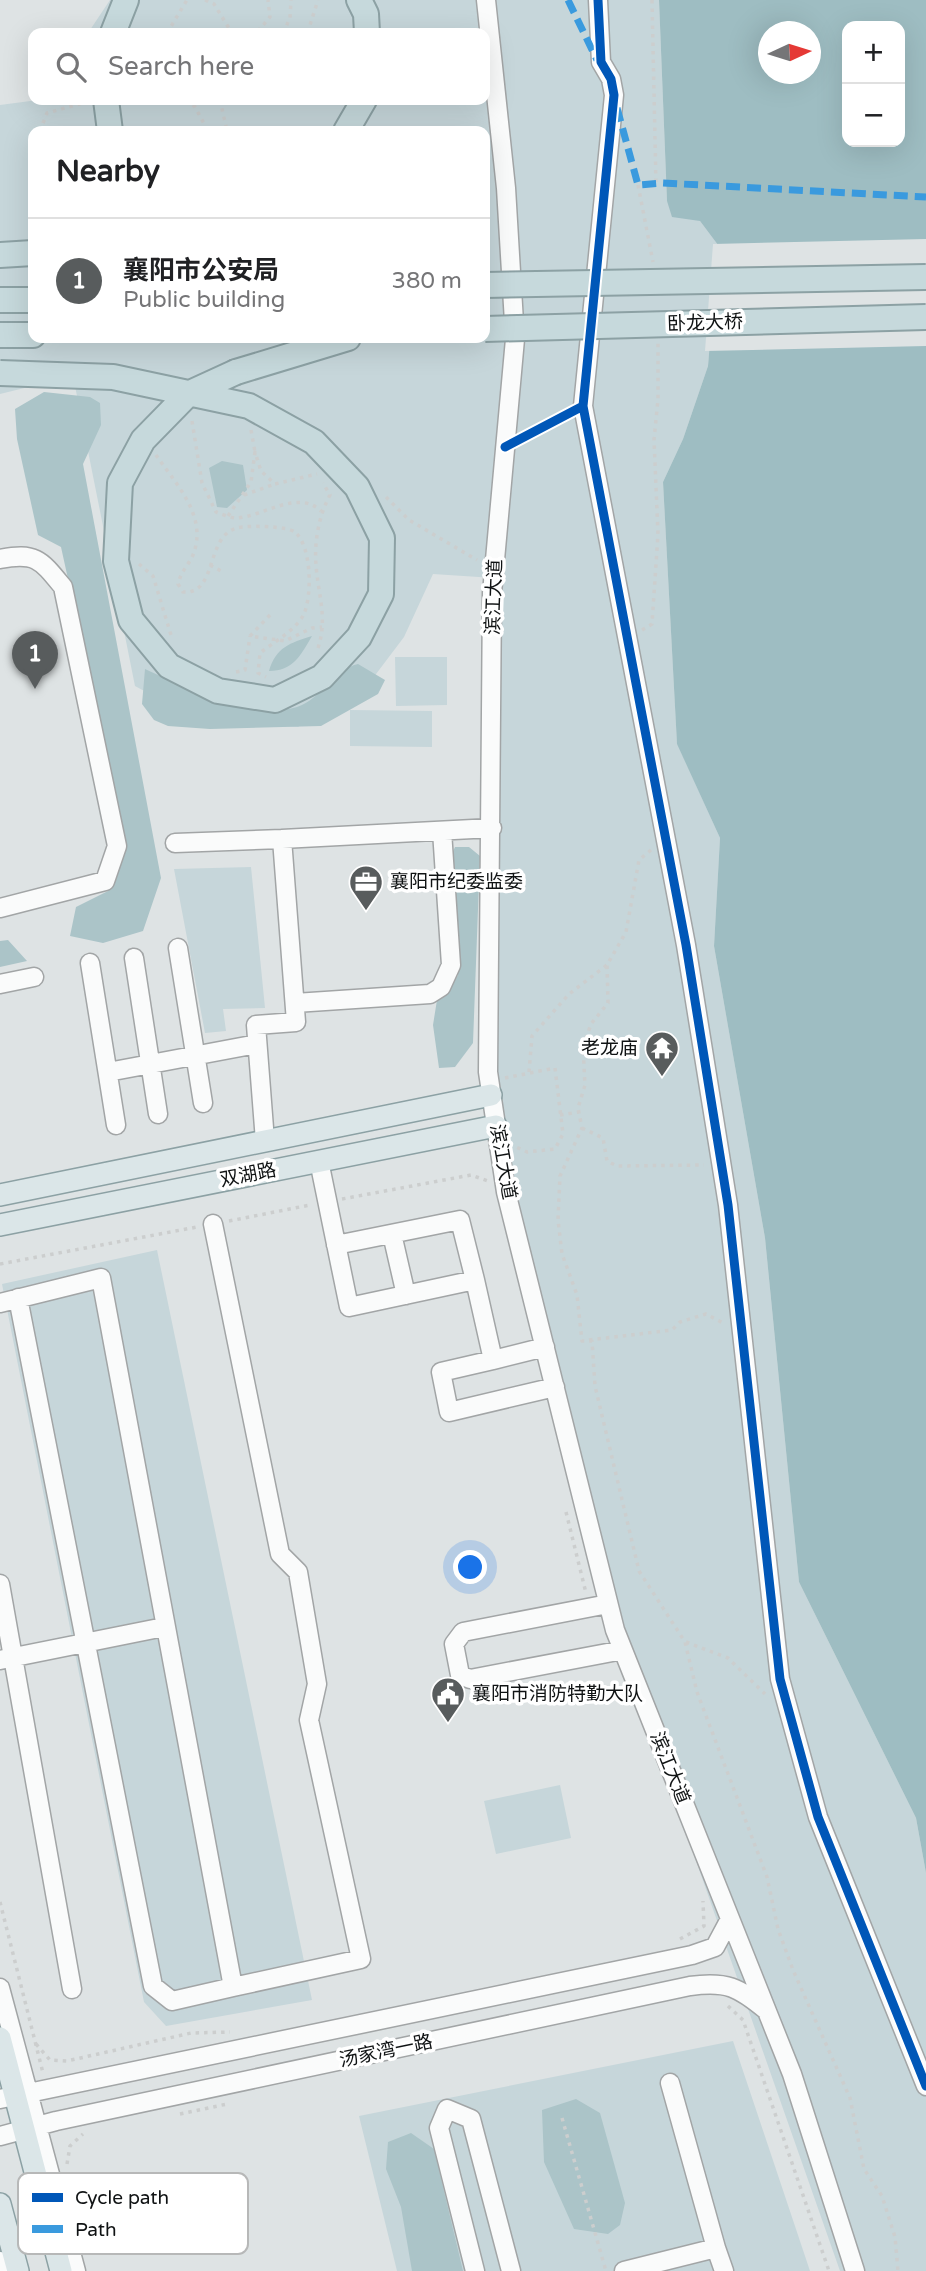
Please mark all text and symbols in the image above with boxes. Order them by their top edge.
north arrow [758,21,821,84]
map controls [842,21,905,147]
button: + [842,21,905,84]
search box [28,28,490,105]
icon: search [52,48,90,86]
text: Search here [108,51,254,82]
button: − [842,84,905,147]
text: Nearby [56,153,160,190]
text: 襄阳市公安局 [123,255,279,286]
text: 1 [72,267,86,295]
text: 380 m [392,267,462,295]
text: Public building [123,286,285,314]
street label: 卧龙大桥 [667,311,743,335]
street label: 滨江大道 [482,559,506,635]
pin: 1 [12,631,58,689]
office icon: 襄阳市纪委监委 [347,863,385,912]
place label: 襄阳市纪委监委 [390,871,523,893]
temple icon: 老龙庙 [643,1029,681,1078]
place label: 老龙庙 [581,1037,638,1059]
street label: 滨江大道 [486,1123,520,1201]
street label: 双湖路 [218,1159,278,1191]
your location [453,1550,487,1584]
public building icon: 襄阳市消防特勤大队 [429,1675,467,1724]
place label: 襄阳市消防特勤大队 [472,1683,643,1705]
street label: 滨江大道 [646,1729,694,1807]
street label: 汤家湾一路 [337,2030,435,2072]
legend [18,2173,248,2254]
text: Cycle path [75,2187,169,2209]
text: Path [75,2219,117,2241]

